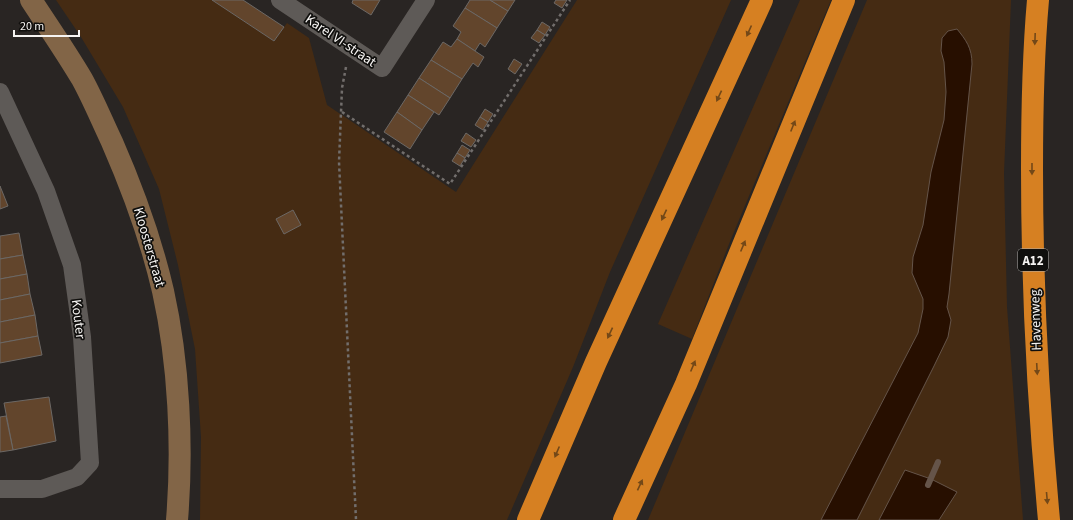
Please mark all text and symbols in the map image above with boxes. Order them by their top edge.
street label: Karel VI-straat [301,10,380,72]
scale bar [14,12,79,38]
text: 20 m [20,18,44,35]
one-way arrow [745,25,751,37]
one-way arrow [1032,33,1038,46]
one-way arrow [716,91,722,102]
one-way arrow [790,119,796,131]
one-way arrow [1029,163,1035,176]
street label: Kloosterstraat [128,205,170,290]
one-way arrow [661,209,667,220]
one-way arrow [740,241,746,252]
road number: A12 [1018,249,1048,271]
street label: Havenweg [1025,289,1047,351]
street label: Kouter [66,298,90,340]
one-way arrow [607,327,613,338]
one-way arrow [691,360,697,372]
one-way arrow [1034,363,1041,375]
one-way arrow [554,446,560,458]
one-way arrow [637,479,643,490]
one-way arrow [1043,492,1050,504]

